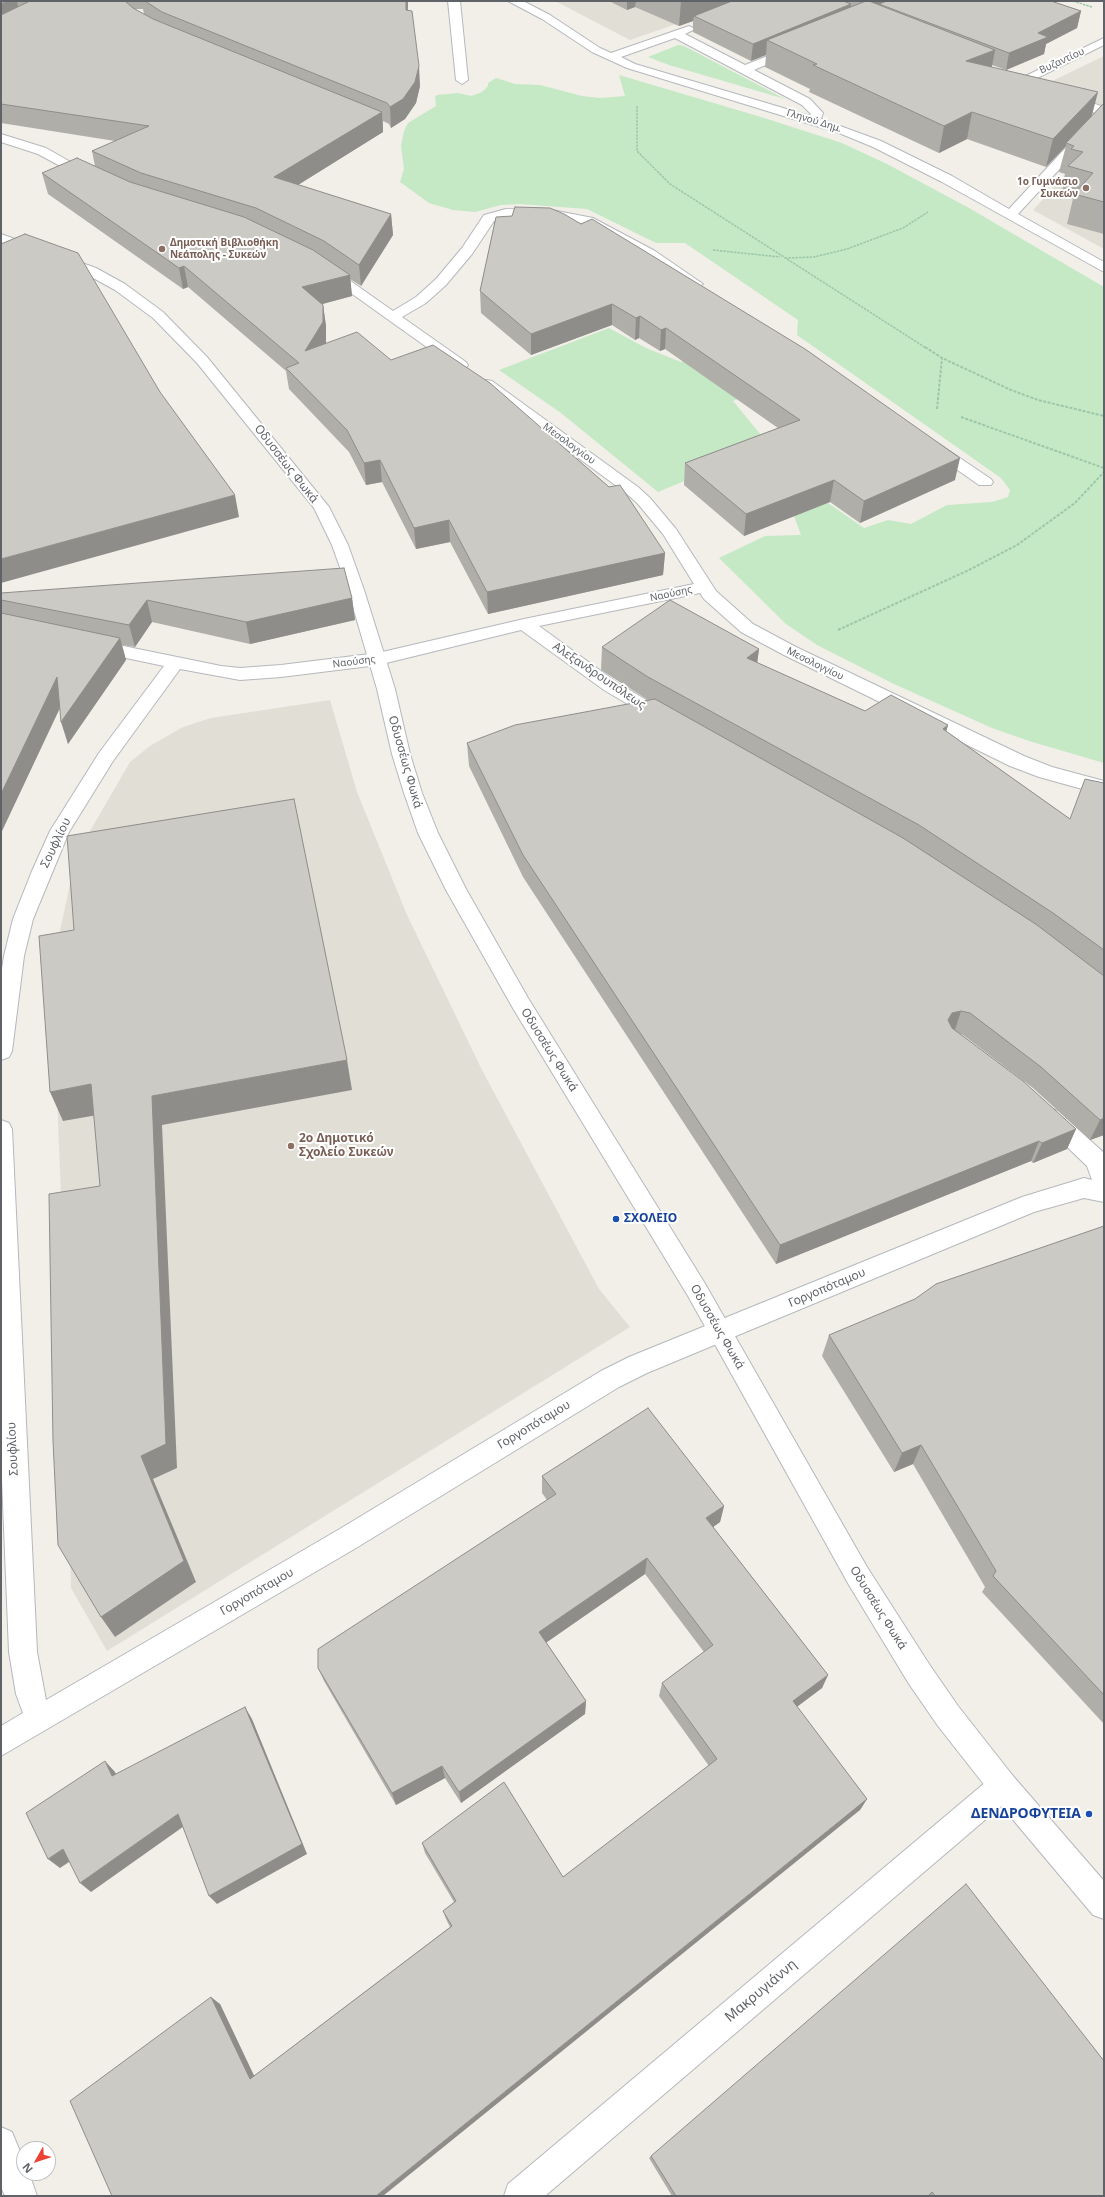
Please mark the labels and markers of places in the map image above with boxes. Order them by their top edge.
place label: 1ο Γυμνάσιο Συκεών [1017,176,1078,200]
marker: 1ο Γυμνάσιο Συκεών [1081,183,1091,193]
place label: Δημοτική Βιβλιοθήκη Νεάπολης - Συκεών [170,237,278,260]
marker: Δημοτική Βιβλιοθήκη Νεάπολης - Συκεών [157,244,167,254]
place label: 2ο Δημοτικό Σχολείο Συκεών [299,1132,393,1160]
marker: 2ο Δημοτικό Σχολείο Συκεών [286,1141,296,1151]
place label: ΣΧΟΛΕΙΟ [624,1212,677,1226]
marker: ΣΧΟΛΕΙΟ [611,1214,621,1224]
place label: ΔΕΝΔΡΟΦΥΤΕΙΑ [971,1806,1081,1822]
marker: ΔΕΝΔΡΟΦΥΤΕΙΑ [1084,1809,1094,1819]

